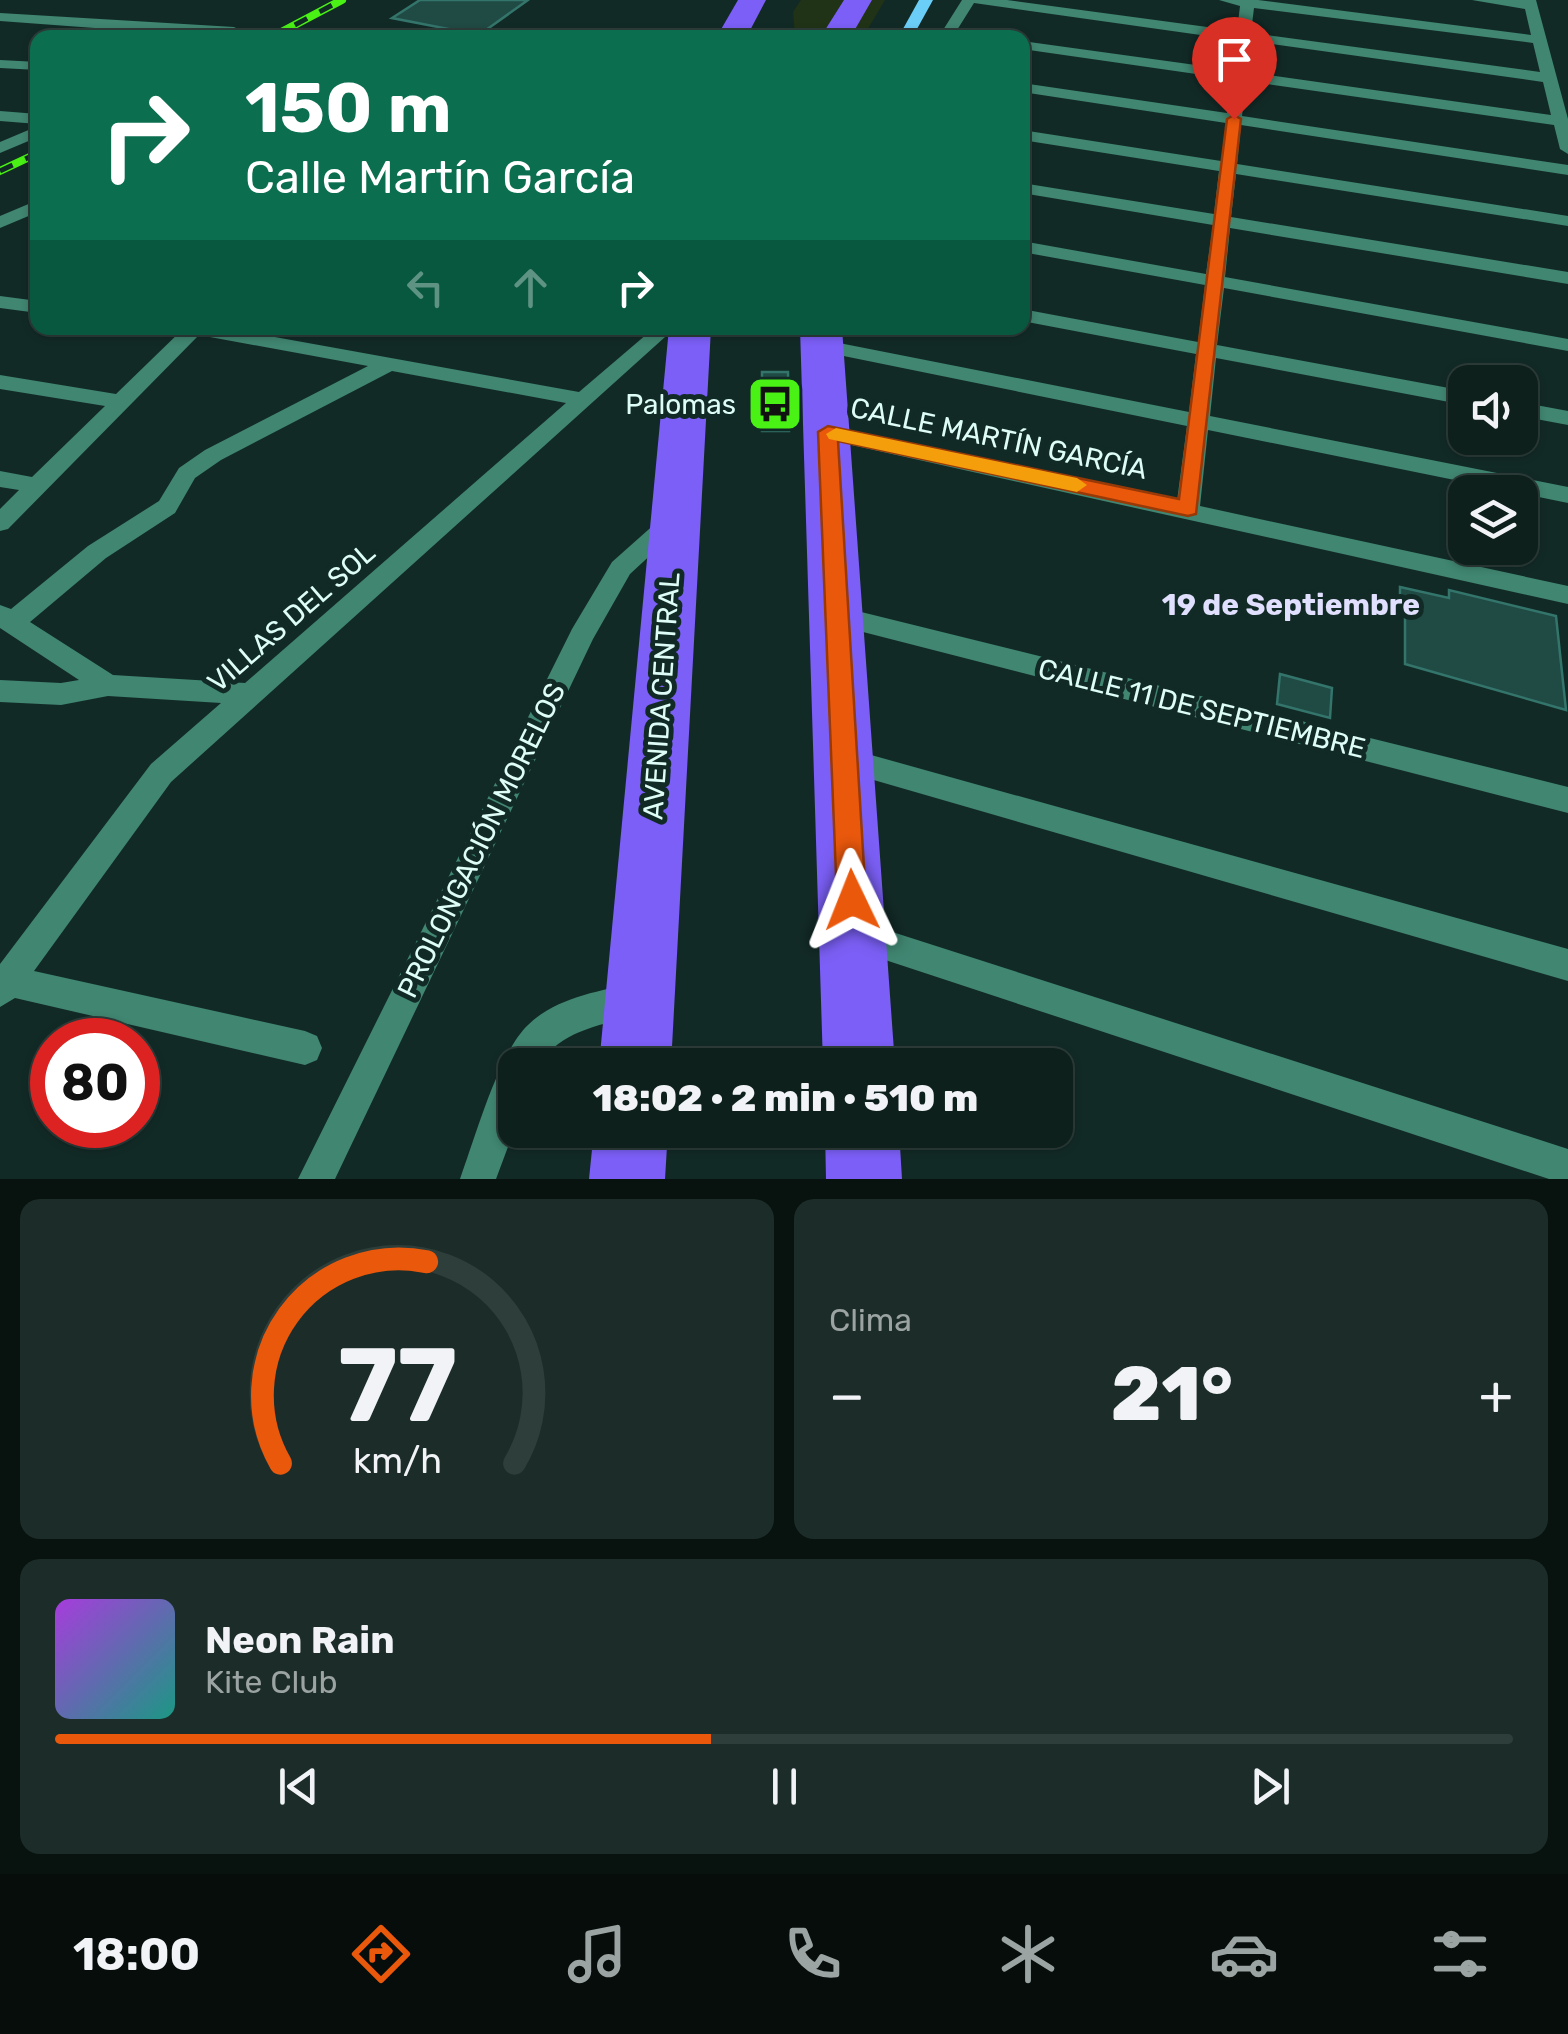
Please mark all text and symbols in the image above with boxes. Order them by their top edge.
pin [1192,17,1277,120]
icon: arrive [1207,32,1262,87]
text: 150 m [245,67,452,150]
icon: right [80,70,210,200]
text: Calle Martín García [245,151,635,204]
icon: left [398,260,453,315]
icon: ahead [503,260,558,315]
icon: right [608,260,663,315]
map controls [1448,365,1538,565]
button: sound [1448,365,1538,455]
bus stop icon: Palomas [745,374,805,434]
place label: Palomas [625,388,736,421]
street label: CALLE MARTÍN GARCÍA [847,391,1151,486]
button: layers [1448,475,1538,565]
street label: VILLAS DEL SOL [201,536,382,699]
street label: AVENIDA CENTRAL [636,571,687,821]
district label: 19 de Septiembre [1162,587,1420,623]
street label: CALLE 11 DE SEPTIEMBRE [1035,652,1369,765]
street label: PROLONGACIÓN MORELOS [391,677,572,1003]
position arrow [800,848,904,952]
speed limit sign: 80 [30,1018,160,1148]
text: 18:02 · 2 min · 510 m [593,1075,978,1121]
text: Clima [829,1301,912,1339]
text: 77 [337,1324,457,1447]
text: 21° [1111,1350,1233,1439]
text: − [829,1363,865,1428]
text: + [1479,1363,1513,1428]
text: km/h [352,1440,442,1482]
text: Neon Rain [205,1617,395,1663]
text: Kite Club [205,1663,338,1701]
icon: previous [271,1759,326,1814]
icon: pause [757,1759,812,1814]
icon: next [1243,1759,1298,1814]
icon: directions [346,1919,416,1989]
icon: music [562,1919,632,1989]
icon: phone [778,1919,848,1989]
icon: climate [993,1919,1063,1989]
icon: car [1209,1919,1279,1989]
icon: filters [1425,1919,1495,1989]
text: 18:00 [73,1928,200,1981]

